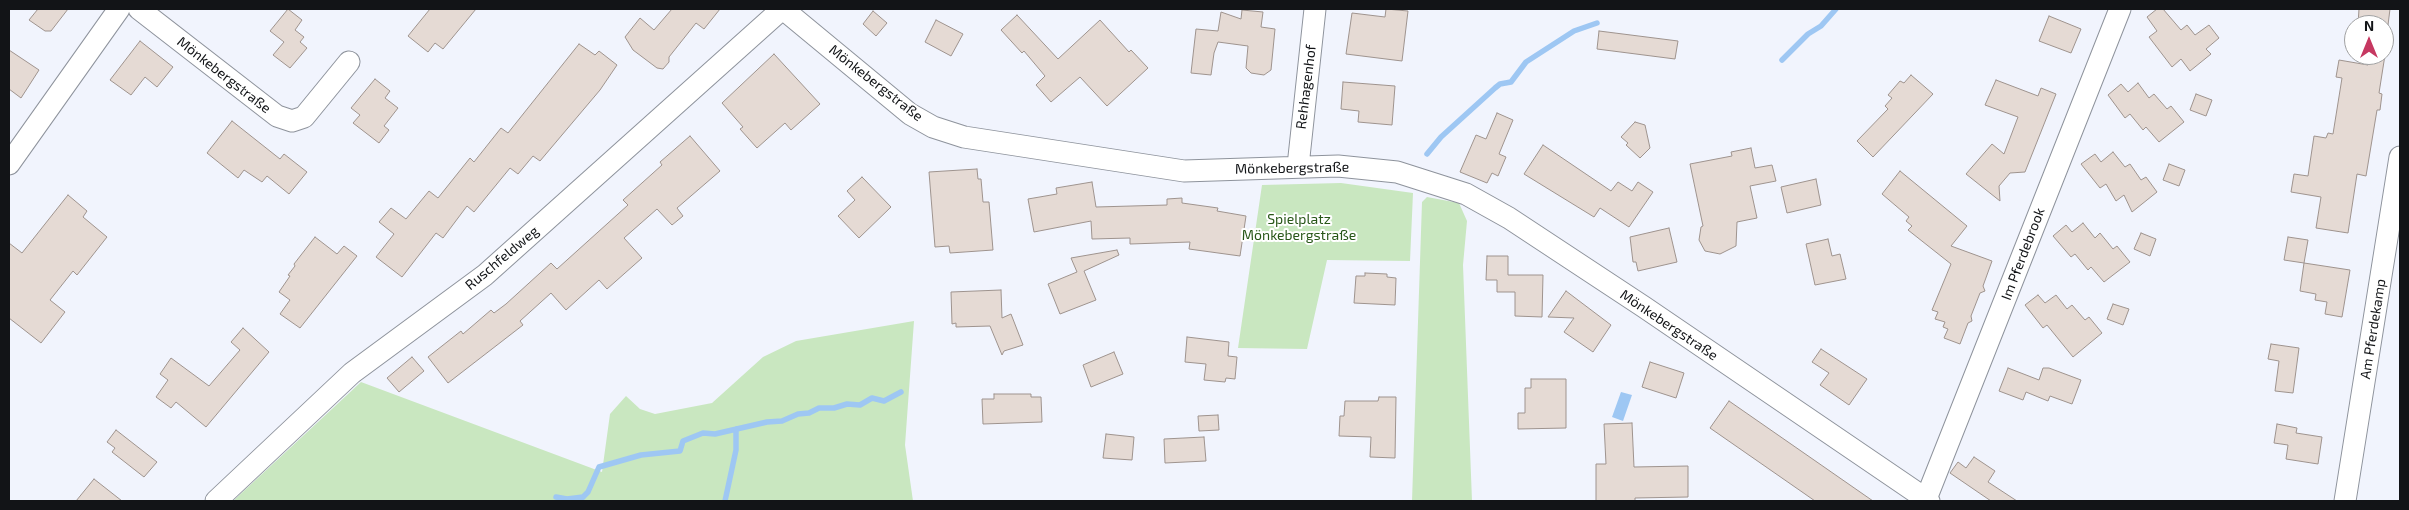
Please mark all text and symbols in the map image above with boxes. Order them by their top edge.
north arrow [2344,15,2394,65]
text: N [2364,17,2374,34]
street label: Mönkebergstraße [174,33,274,117]
street label: Mönkebergstraße [826,41,926,125]
street label: Rehhagenhof [1292,44,1320,130]
street label: Mönkebergstraße [1235,159,1349,177]
street label: Im Pferdebrook [1998,205,2048,303]
park label: Spielplatz Mönkebergstraße [1242,211,1356,243]
street label: Ruschfeldweg [462,222,542,294]
street label: Am Pferdekamp [2357,278,2389,380]
street label: Mönkebergstraße [1617,286,1721,364]

